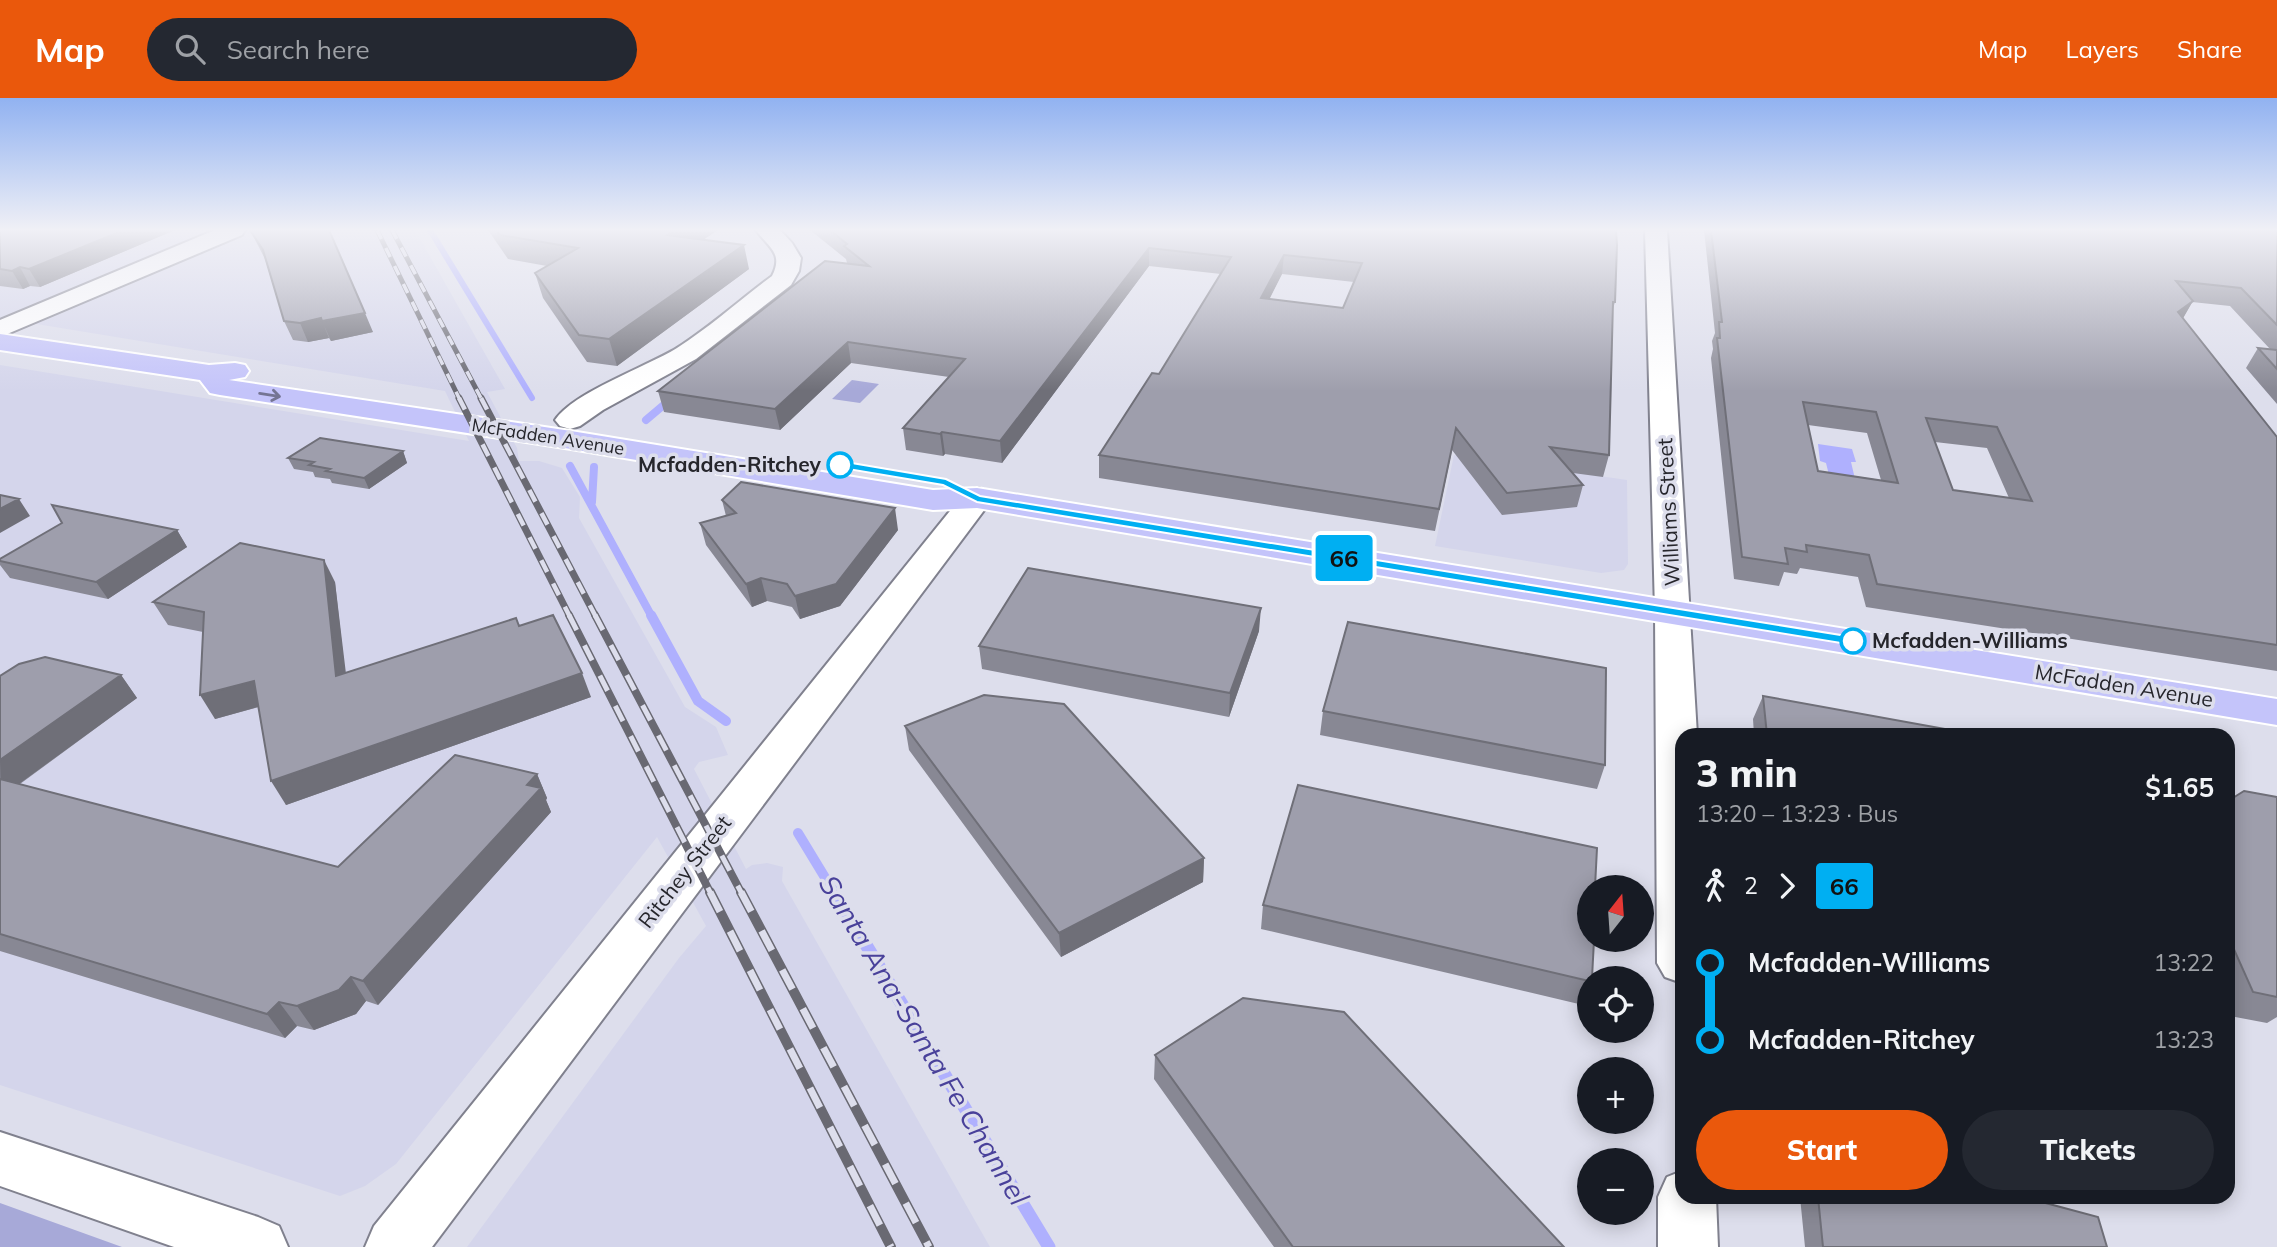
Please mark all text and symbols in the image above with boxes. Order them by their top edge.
search box [147,18,637,81]
text: Map [35,29,105,70]
icon: search [171,30,209,68]
text: Search here [227,33,370,66]
text: Map [1978,34,2027,64]
text: Layers [2065,34,2139,64]
text: Share [2177,34,2242,64]
one-way arrow [258,389,281,402]
street label: McFadden Avenue [470,413,626,460]
street label: Williams Street [1651,437,1685,587]
place label: Mcfadden-Ritchey [638,451,822,477]
marker: Mcfadden-Ritchey [827,452,853,478]
line badge: 66 [1312,535,1376,581]
text: 66 [1330,543,1358,573]
place label: Mcfadden-Williams [1872,627,2068,653]
marker: Mcfadden-Williams [1840,628,1866,654]
street label: McFadden Avenue [2033,658,2215,712]
text: 3 min [1696,749,1798,797]
text: $1.65 [2145,771,2214,804]
text: 13:20 – 13:23 · Bus [1696,799,1898,828]
street label: Ritchey Street [632,810,736,933]
icon: walk [1696,867,1734,905]
icon: forward [1768,867,1806,905]
water label: Santa Ana-Santa Fe Channel [812,868,1037,1212]
text: 2 [1744,871,1758,900]
text: 66 [1830,871,1859,901]
north arrow [1577,875,1654,952]
map controls [1577,875,1654,1225]
text: Mcfadden-Williams [1748,946,1990,979]
text: 13:22 [2154,948,2214,977]
button: locate [1577,966,1654,1043]
text: Mcfadden-Ritchey [1748,1023,1975,1056]
text: 13:23 [2154,1025,2214,1054]
button: + [1577,1057,1654,1134]
button: Start [1696,1110,1948,1190]
button: Tickets [1962,1110,2214,1190]
button: − [1577,1148,1654,1225]

